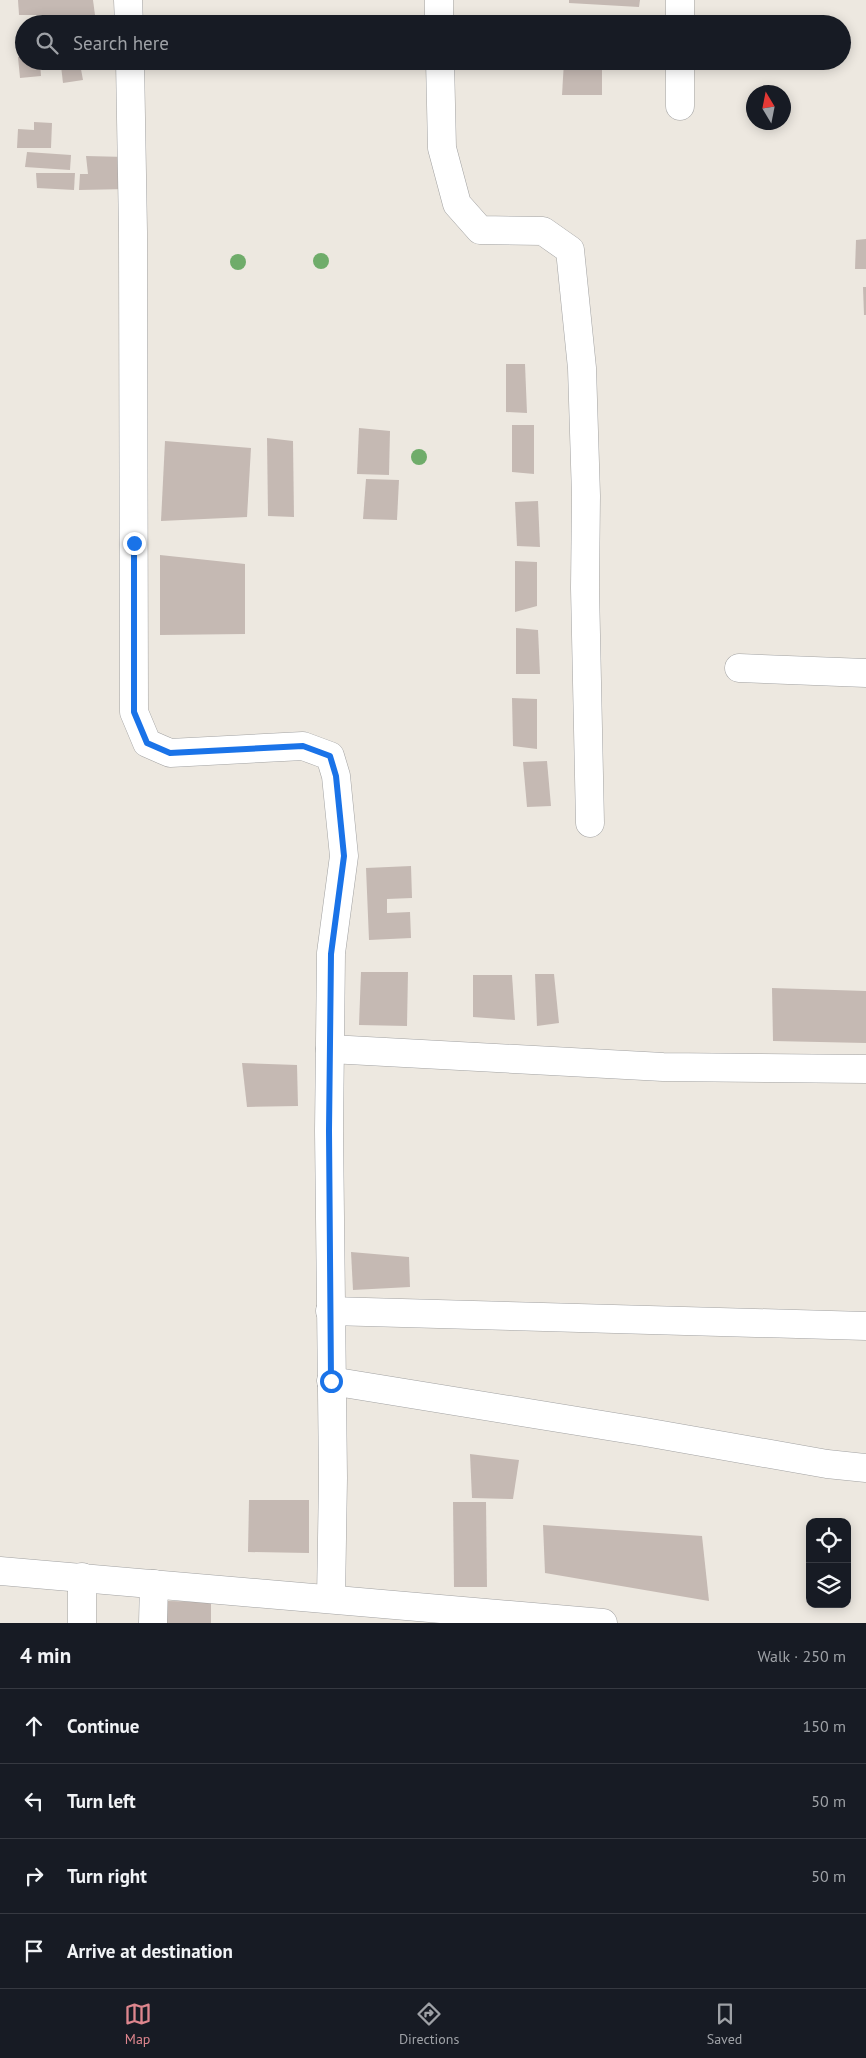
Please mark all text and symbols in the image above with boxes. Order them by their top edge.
search box [15,15,851,70]
icon: search [33,29,61,57]
text: Search here [73,31,169,55]
north arrow [746,85,791,130]
route end [123,532,146,555]
route start [320,1370,343,1393]
map controls [806,1518,851,1608]
button: locate [806,1518,851,1563]
button: layers [806,1563,851,1608]
text: 4 min [20,1642,71,1669]
text: Walk · 250 m [757,1646,846,1666]
icon: ahead [20,1712,48,1740]
text: Continue [67,1714,139,1738]
text: 150 m [803,1716,846,1736]
icon: left [20,1787,48,1815]
text: Turn left [67,1789,136,1813]
text: 50 m [811,1791,846,1811]
icon: right [20,1862,48,1890]
text: Turn right [67,1864,147,1888]
text: 50 m [811,1866,846,1886]
icon: arrive [20,1937,48,1965]
text: Arrive at destination [67,1939,233,1963]
tab: Map [124,2000,152,2048]
tab: Directions [399,2000,459,2048]
tab: Saved [707,2000,742,2048]

